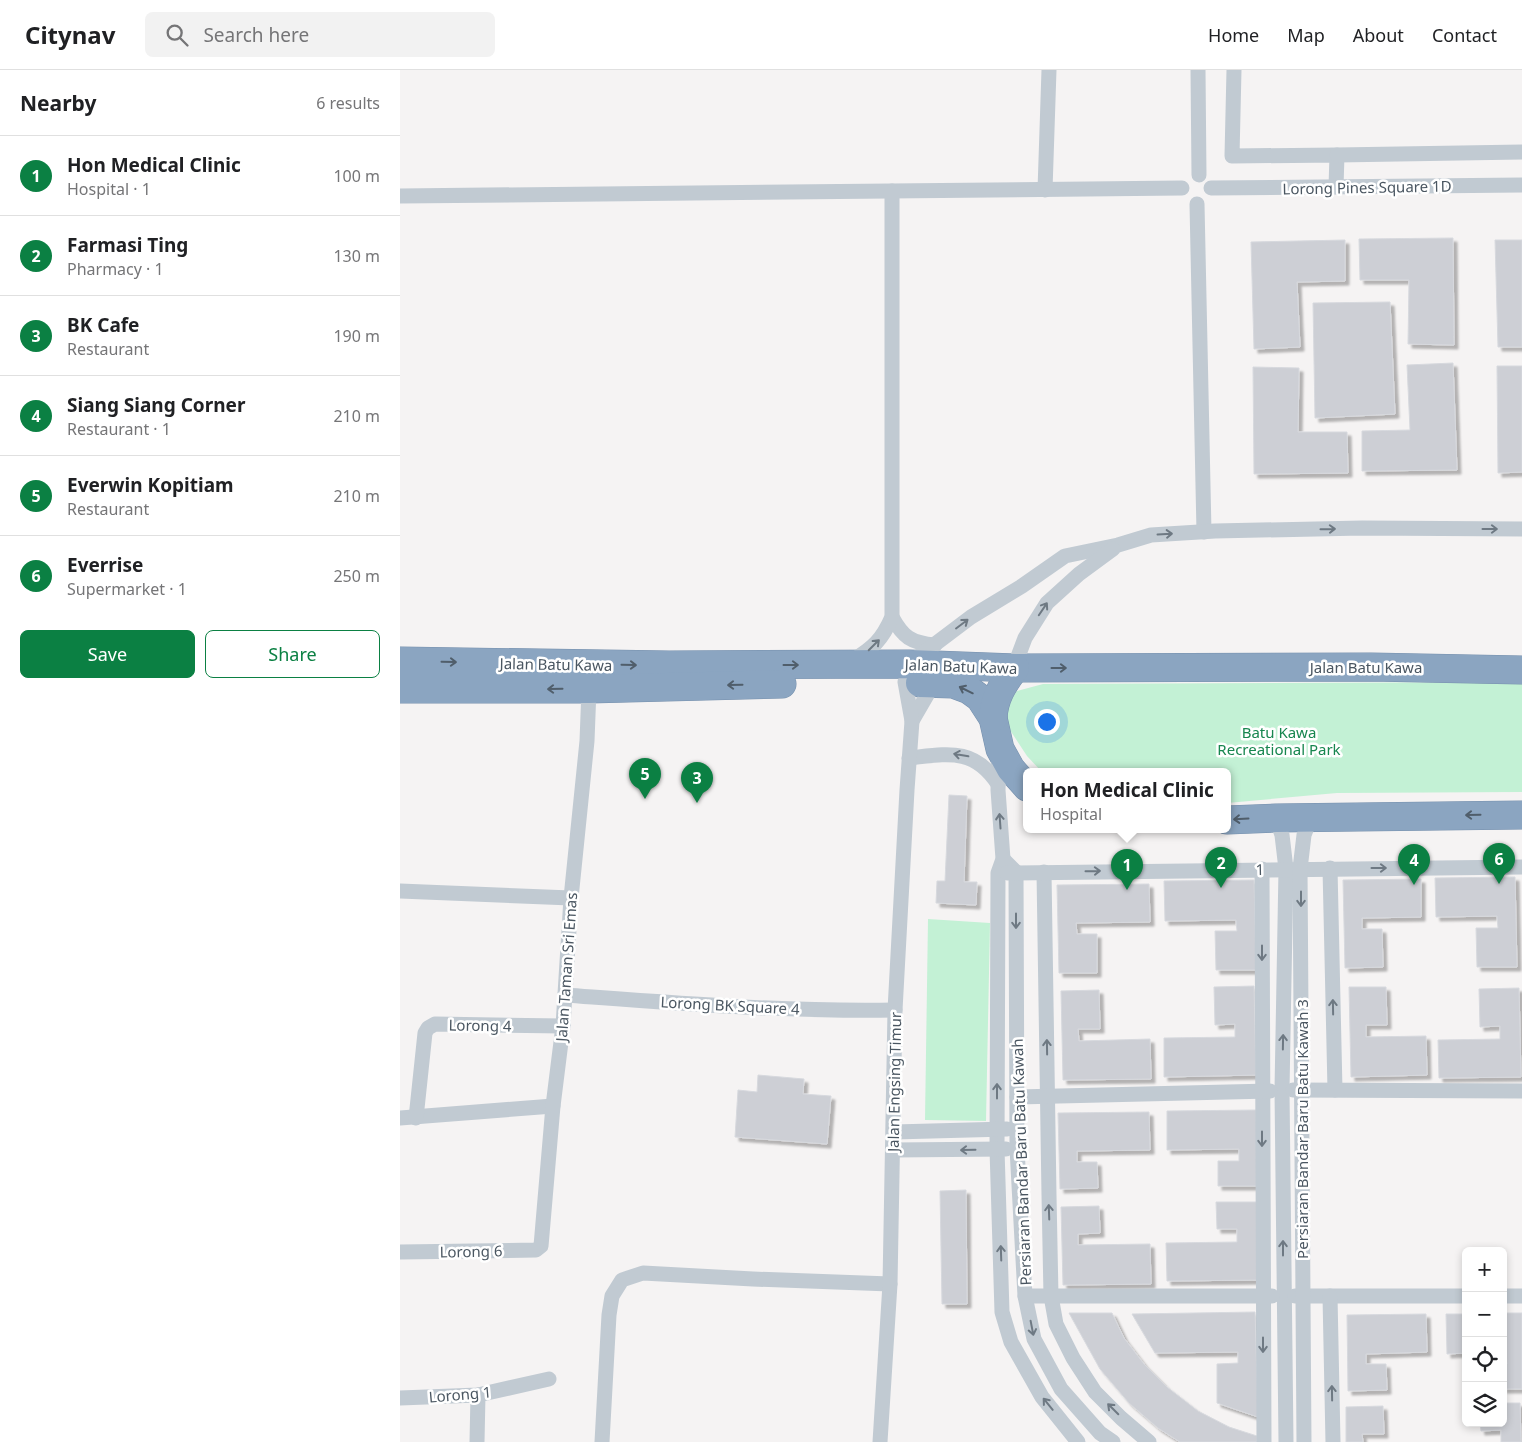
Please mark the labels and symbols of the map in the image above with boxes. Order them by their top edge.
street label: Lorong Pines Square 1D [1282,176,1452,198]
one-way arrow [1319,524,1335,534]
one-way arrow [1482,524,1498,534]
one-way arrow [1157,530,1173,539]
one-way arrow [1038,603,1048,617]
one-way arrow [955,618,968,629]
one-way arrow [867,639,880,651]
street label: Jalan Batu Kawa [498,653,612,675]
street label: Jalan Batu Kawa [902,654,1018,678]
one-way arrow [440,657,456,667]
street label: Jalan Batu Kawa [1308,657,1422,677]
one-way arrow [620,660,636,670]
one-way arrow [782,660,799,670]
one-way arrow [1050,663,1066,673]
one-way arrow [727,680,743,689]
one-way arrow [547,684,564,694]
one-way arrow [959,684,974,694]
your location [1034,709,1060,735]
park label: Batu Kawa Recreational Park [1217,722,1341,759]
one-way arrow [953,750,969,760]
pin: 5 [629,758,661,799]
pin: 3 [681,762,713,803]
one-way arrow [1466,810,1482,820]
one-way arrow [996,813,1005,829]
one-way arrow [1233,815,1249,824]
pin: 6 [1483,843,1515,884]
pin: 4 [1398,844,1430,885]
pin: 2 [1205,847,1237,888]
pin: 1 [1111,849,1143,890]
street label: 1 [1256,859,1264,879]
one-way arrow [1370,863,1386,873]
one-way arrow [1085,867,1101,876]
one-way arrow [1296,890,1306,907]
street label: Jalan Taman Sri Emas [551,892,581,1044]
one-way arrow [1011,912,1021,929]
one-way arrow [1257,944,1267,961]
street label: Lorong BK Square 4 [660,991,800,1019]
street label: Persiaran Bandar Baru Batu Kawah 3 [1292,999,1312,1259]
one-way arrow [1328,999,1337,1015]
street label: Jalan Engsing Timur [883,1012,905,1154]
street label: Lorong 4 [448,1014,512,1036]
one-way arrow [1278,1034,1288,1050]
street label: Persiaran Bandar Baru Batu Kawah [1007,1038,1035,1286]
one-way arrow [1042,1039,1051,1055]
one-way arrow [992,1083,1002,1099]
one-way arrow [1257,1131,1267,1147]
one-way arrow [961,1145,977,1155]
one-way arrow [1044,1205,1054,1221]
street label: Lorong 6 [439,1240,503,1262]
one-way arrow [1278,1240,1288,1256]
one-way arrow [996,1245,1005,1261]
one-way arrow [1027,1319,1037,1335]
one-way arrow [1258,1336,1268,1353]
street label: Lorong 1 [428,1381,492,1407]
one-way arrow [1327,1386,1337,1402]
one-way arrow [1042,1398,1053,1411]
one-way arrow [1107,1403,1119,1416]

